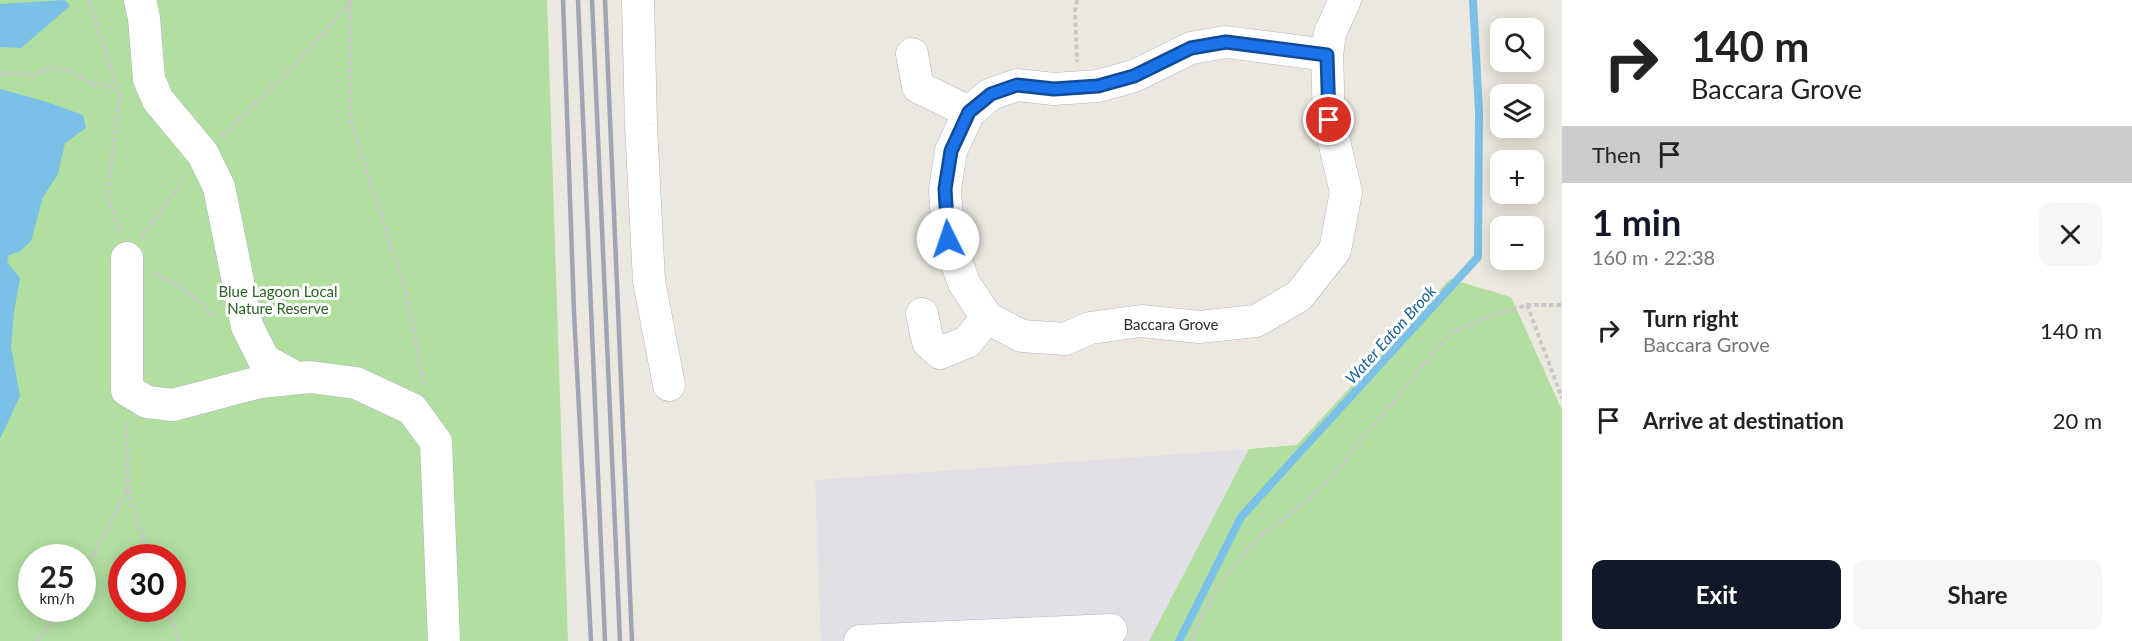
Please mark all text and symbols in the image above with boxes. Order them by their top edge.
map controls [1490,18,1544,270]
button: search [1490,18,1544,72]
text: 140 m [1691,21,1809,71]
icon: right [1592,24,1670,102]
text: Baccara Grove [1691,72,1862,105]
button: layers [1490,84,1544,138]
pin [1303,94,1354,145]
icon: arrive [1312,103,1345,136]
icon: arrive [1653,138,1686,171]
text: Then [1592,141,1641,168]
button: + [1490,150,1544,204]
text: 1 min [1592,200,1681,244]
button: close [2039,203,2102,266]
position arrow [916,207,980,271]
button: − [1490,216,1544,270]
text: 160 m · 22:38 [1592,245,1715,269]
water label: Water Eaton Brook [1341,281,1439,387]
park label: Blue Lagoon Local Nature Reserve [218,282,338,317]
text: Turn right [1643,305,1738,332]
icon: right [1592,314,1625,347]
street label: Baccara Grove [1123,315,1219,333]
text: 140 m [2040,317,2102,344]
text: Baccara Grove [1643,332,1770,356]
icon: arrive [1592,404,1625,437]
text: Arrive at destination [1643,407,1844,434]
text: 20 m [2053,407,2102,434]
speed limit sign: 30 [108,544,186,622]
text: 25 [40,558,74,594]
button: Exit [1592,560,1841,629]
button: Share [1853,560,2102,629]
text: km/h [39,589,75,607]

